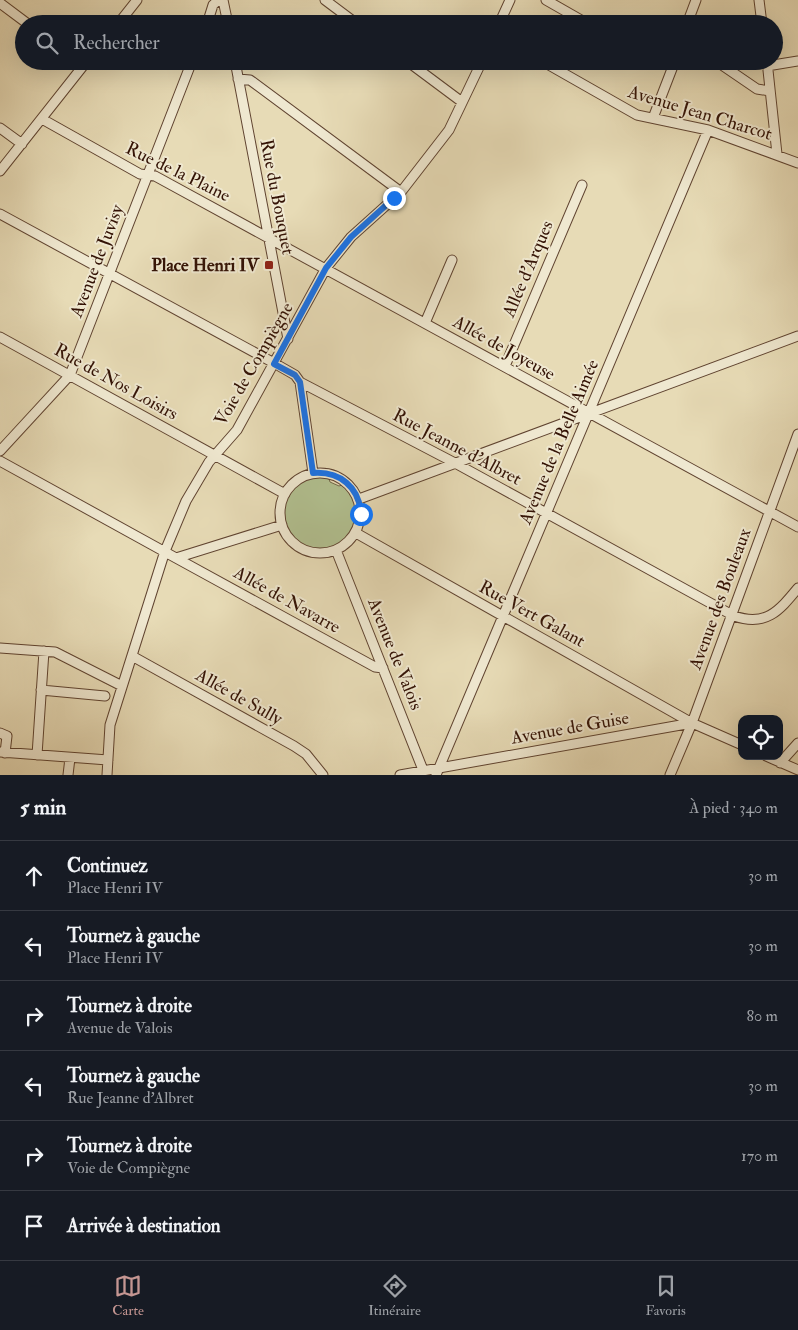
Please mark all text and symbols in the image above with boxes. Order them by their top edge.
search box [15,15,783,70]
icon: search [33,29,61,57]
text: Rechercher [73,31,160,55]
street label: Avenue Jean Charcot [624,80,775,146]
street label: Rue de la Plaine [122,137,234,207]
street label: Rue du Bouquet [255,137,299,257]
route end [383,187,406,210]
street label: Avenue de Juvisy [65,200,129,322]
street label: Allée d'Arques [497,217,559,322]
place label: Place Henri IV [151,254,260,277]
marker: Place Henri IV [263,259,275,271]
street label: Voie de Compiègne [209,298,299,430]
street label: Allée de Joyeuse [448,310,560,386]
street label: Rue de Nos Loisirs [50,338,182,426]
street label: Avenue de la Belle Aimée [513,356,604,529]
street label: Rue Jeanne d'Albret [389,403,526,491]
route start [350,503,373,526]
street label: Avenue des Bouleaux [683,525,756,674]
street label: Allée de Navarre [229,561,345,639]
street label: Rue Vert Galant [475,575,589,653]
street label: Avenue de Valois [362,594,428,713]
street label: Allée de Sully [191,663,287,731]
street label: Avenue de Guise [508,706,631,750]
map controls [738,715,783,760]
button: locate [738,715,783,760]
text: 5 min [20,794,66,821]
text: À pied · 340 m [689,798,778,818]
text: Continuez [67,854,148,878]
icon: ahead [20,862,48,890]
text: 30 m [748,866,778,886]
text: Place Henri IV [67,878,163,898]
text: Tournez à gauche [67,924,200,948]
icon: left [20,932,48,960]
text: 30 m [748,936,778,956]
text: Place Henri IV [67,948,163,968]
text: Tournez à droite [67,994,192,1018]
icon: right [20,1002,48,1030]
text: 80 m [747,1006,778,1026]
text: Avenue de Valois [67,1018,173,1038]
text: Tournez à gauche [67,1064,200,1088]
icon: left [20,1072,48,1100]
text: 30 m [748,1076,778,1096]
text: Rue Jeanne d'Albret [67,1088,194,1108]
text: Tournez à droite [67,1134,192,1158]
icon: right [20,1142,48,1170]
text: 170 m [741,1146,778,1166]
text: Voie de Compiègne [67,1158,190,1178]
icon: arrive [20,1212,48,1240]
text: Arrivée à destination [67,1214,221,1238]
tab: Carte [112,1272,144,1319]
tab: Itinéraire [368,1272,421,1319]
tab: Favoris [645,1272,686,1319]

